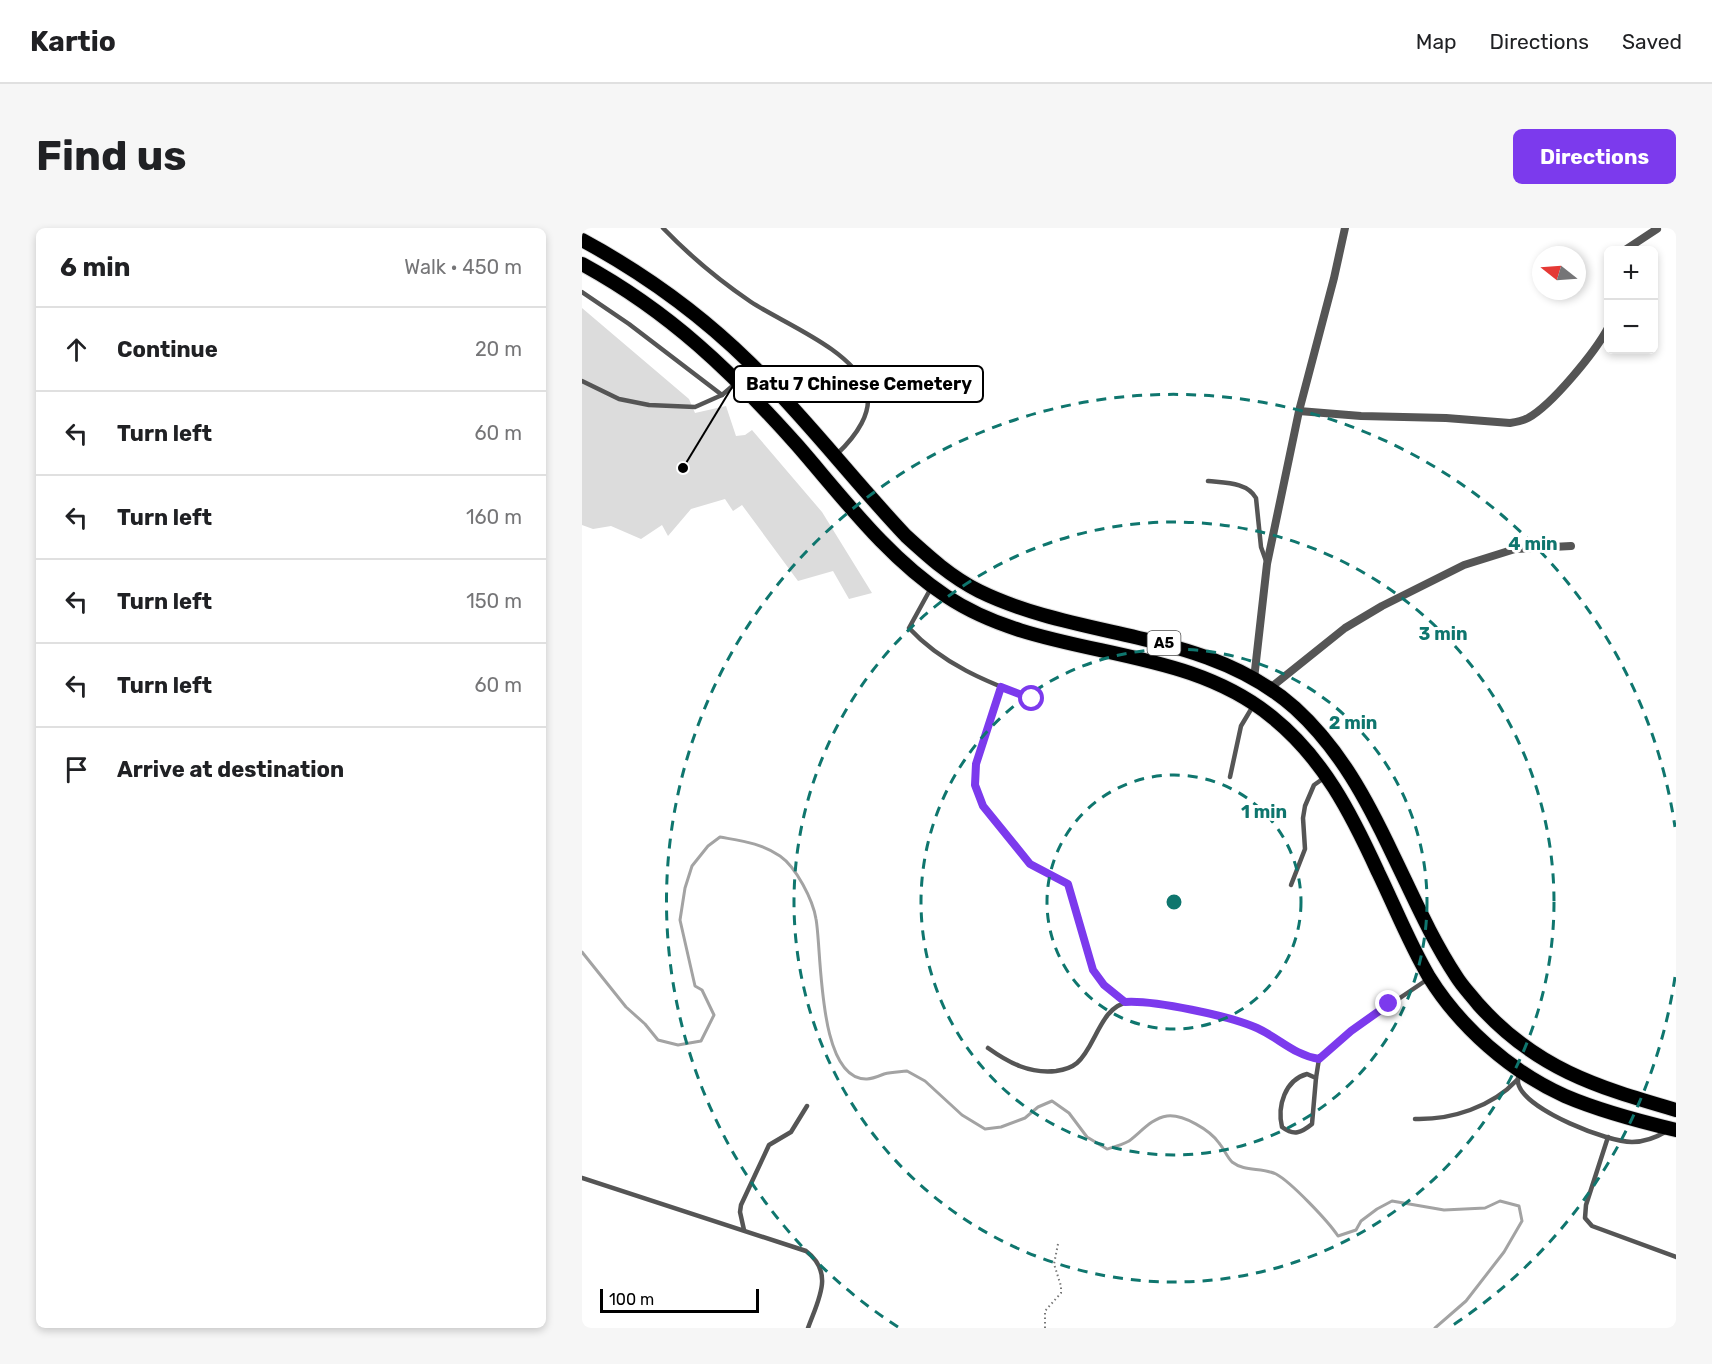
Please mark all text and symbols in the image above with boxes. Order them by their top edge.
text: Kartio [30,25,116,58]
text: Map [1416,29,1457,54]
text: Directions [1490,29,1589,54]
text: Saved [1622,29,1682,54]
button: Directions [1513,129,1676,184]
text: Find us [36,131,187,181]
north arrow [1532,246,1586,300]
map controls [1604,246,1658,354]
button: + [1604,246,1658,300]
text: 6 min [60,252,130,283]
text: Walk · 450 m [404,255,522,279]
button: − [1604,300,1658,354]
icon: ahead [60,333,93,366]
text: Continue [117,336,218,363]
text: 20 m [475,337,522,361]
callout: Batu 7 Chinese Cemetery [734,366,983,402]
text: Batu 7 Chinese Cemetery [746,373,972,395]
icon: left [60,417,93,450]
text: Turn left [117,420,212,447]
text: 60 m [475,421,522,445]
icon: left [60,501,93,534]
text: Turn left [117,504,212,531]
text: 160 m [466,505,522,529]
text: 4 min [1508,533,1558,555]
icon: left [60,585,93,618]
text: Turn left [117,588,212,615]
text: 150 m [466,589,522,613]
text: 3 min [1419,623,1467,645]
road number: A5 [1148,631,1180,655]
icon: left [60,669,93,702]
text: Turn left [117,672,212,699]
text: 60 m [475,673,522,697]
route start [1018,685,1044,711]
text: 2 min [1329,712,1377,734]
icon: arrive [60,753,93,786]
text: Arrive at destination [117,756,344,783]
text: 1 min [1241,801,1287,823]
centre of rings [1164,892,1184,912]
route end [1375,990,1401,1016]
scale bar [600,1286,759,1314]
text: 100 m [609,1290,654,1309]

